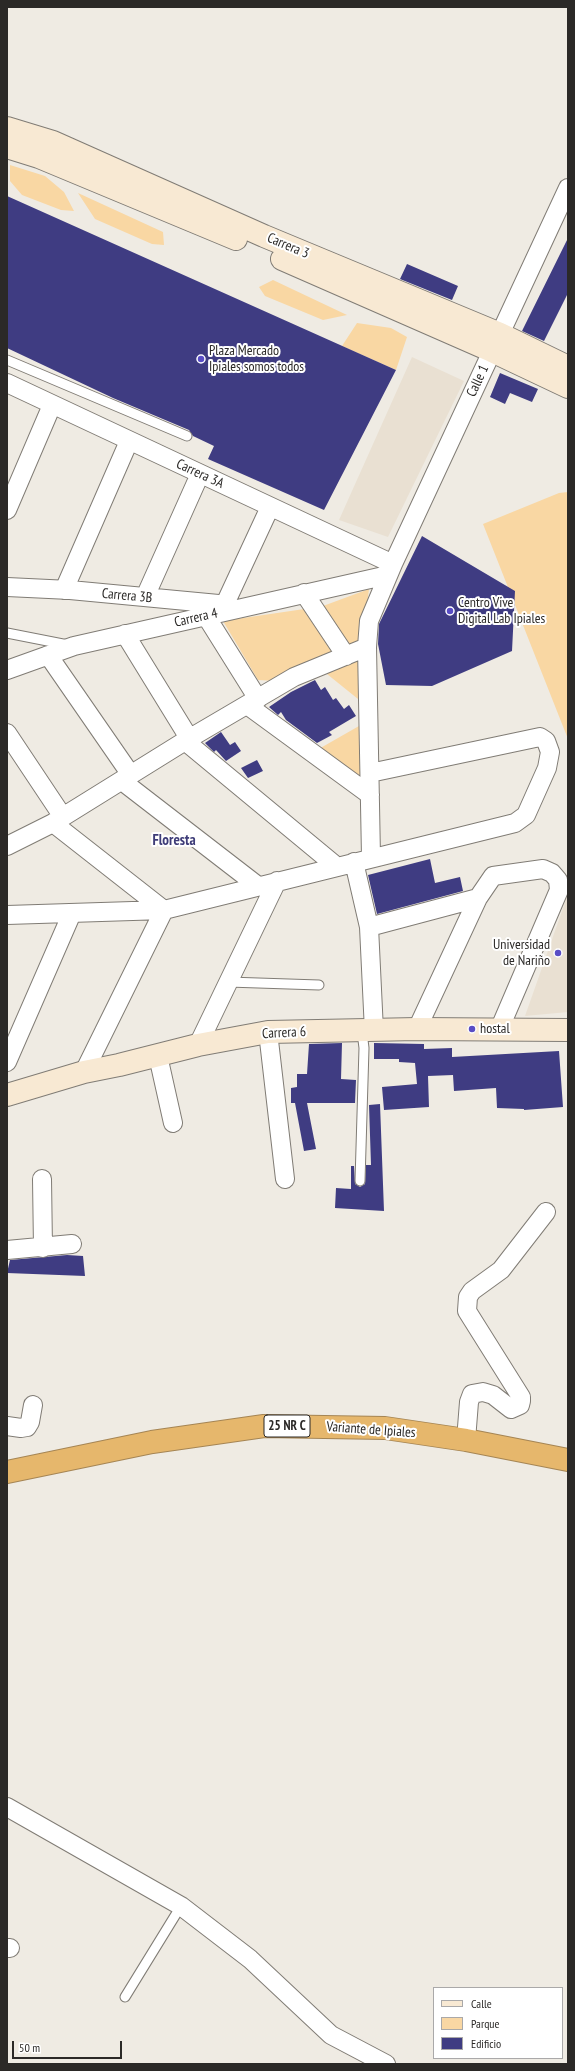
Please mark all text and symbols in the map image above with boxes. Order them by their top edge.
street label: Carrera 3 [264,230,312,262]
place label: Plaza Mercado Ipiales somos todos [209,343,304,376]
marker: Plaza Mercado Ipiales somos todos [196,354,206,364]
street label: Calle 1 [463,362,493,400]
street label: Carrera 3A [174,456,226,492]
street label: Carrera 3B [101,585,153,607]
place label: Centro Vive Digital Lab Ipiales [458,595,545,628]
street label: Carrera 4 [173,605,219,631]
marker: Centro Vive Digital Lab Ipiales [445,606,455,616]
district label: Floresta [152,832,196,850]
place label: Universidad de Nariño [493,937,550,970]
marker: Universidad de Nariño [553,948,563,958]
place label: hostal [480,1021,510,1037]
street label: Carrera 6 [262,1023,306,1043]
marker: hostal [467,1024,477,1034]
road number: 25 NR C [264,1415,310,1437]
street label: Variante de Ipiales [326,1419,416,1441]
legend [433,1987,563,2059]
text: Calle [471,1996,492,2011]
text: Parque [471,2016,500,2031]
scale bar [14,2033,124,2059]
text: Edificio [471,2036,501,2051]
text: 50 m [19,2040,40,2055]

